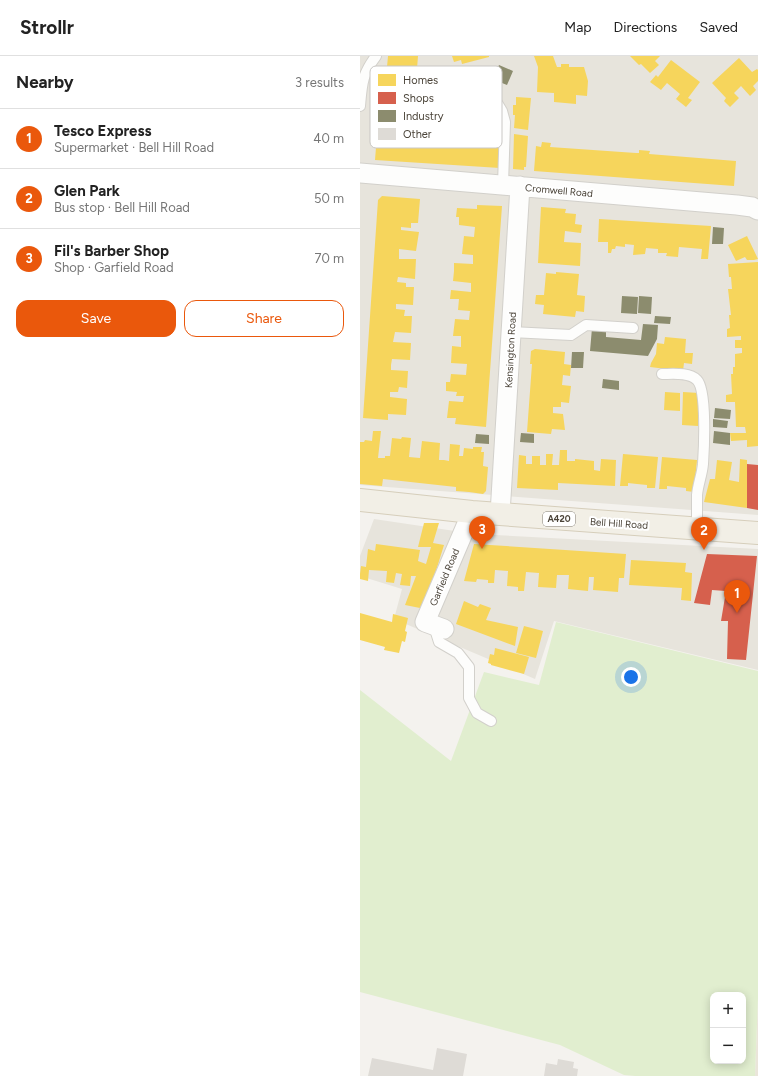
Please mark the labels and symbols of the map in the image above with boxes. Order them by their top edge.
legend [370,66,502,148]
text: Homes [403,74,438,87]
text: Shops [403,92,434,105]
text: Industry [403,110,444,123]
text: Other [403,128,432,141]
street label: Cromwell Road [525,181,593,200]
street label: Kensington Road [502,312,519,388]
road number: A420 [543,512,575,526]
street label: Bell Hill Road [589,515,649,532]
pin: 3 [469,516,495,549]
pin: 2 [691,517,717,550]
street label: Garfield Road [427,546,462,608]
pin: 1 [724,580,750,613]
your location [621,667,641,687]

